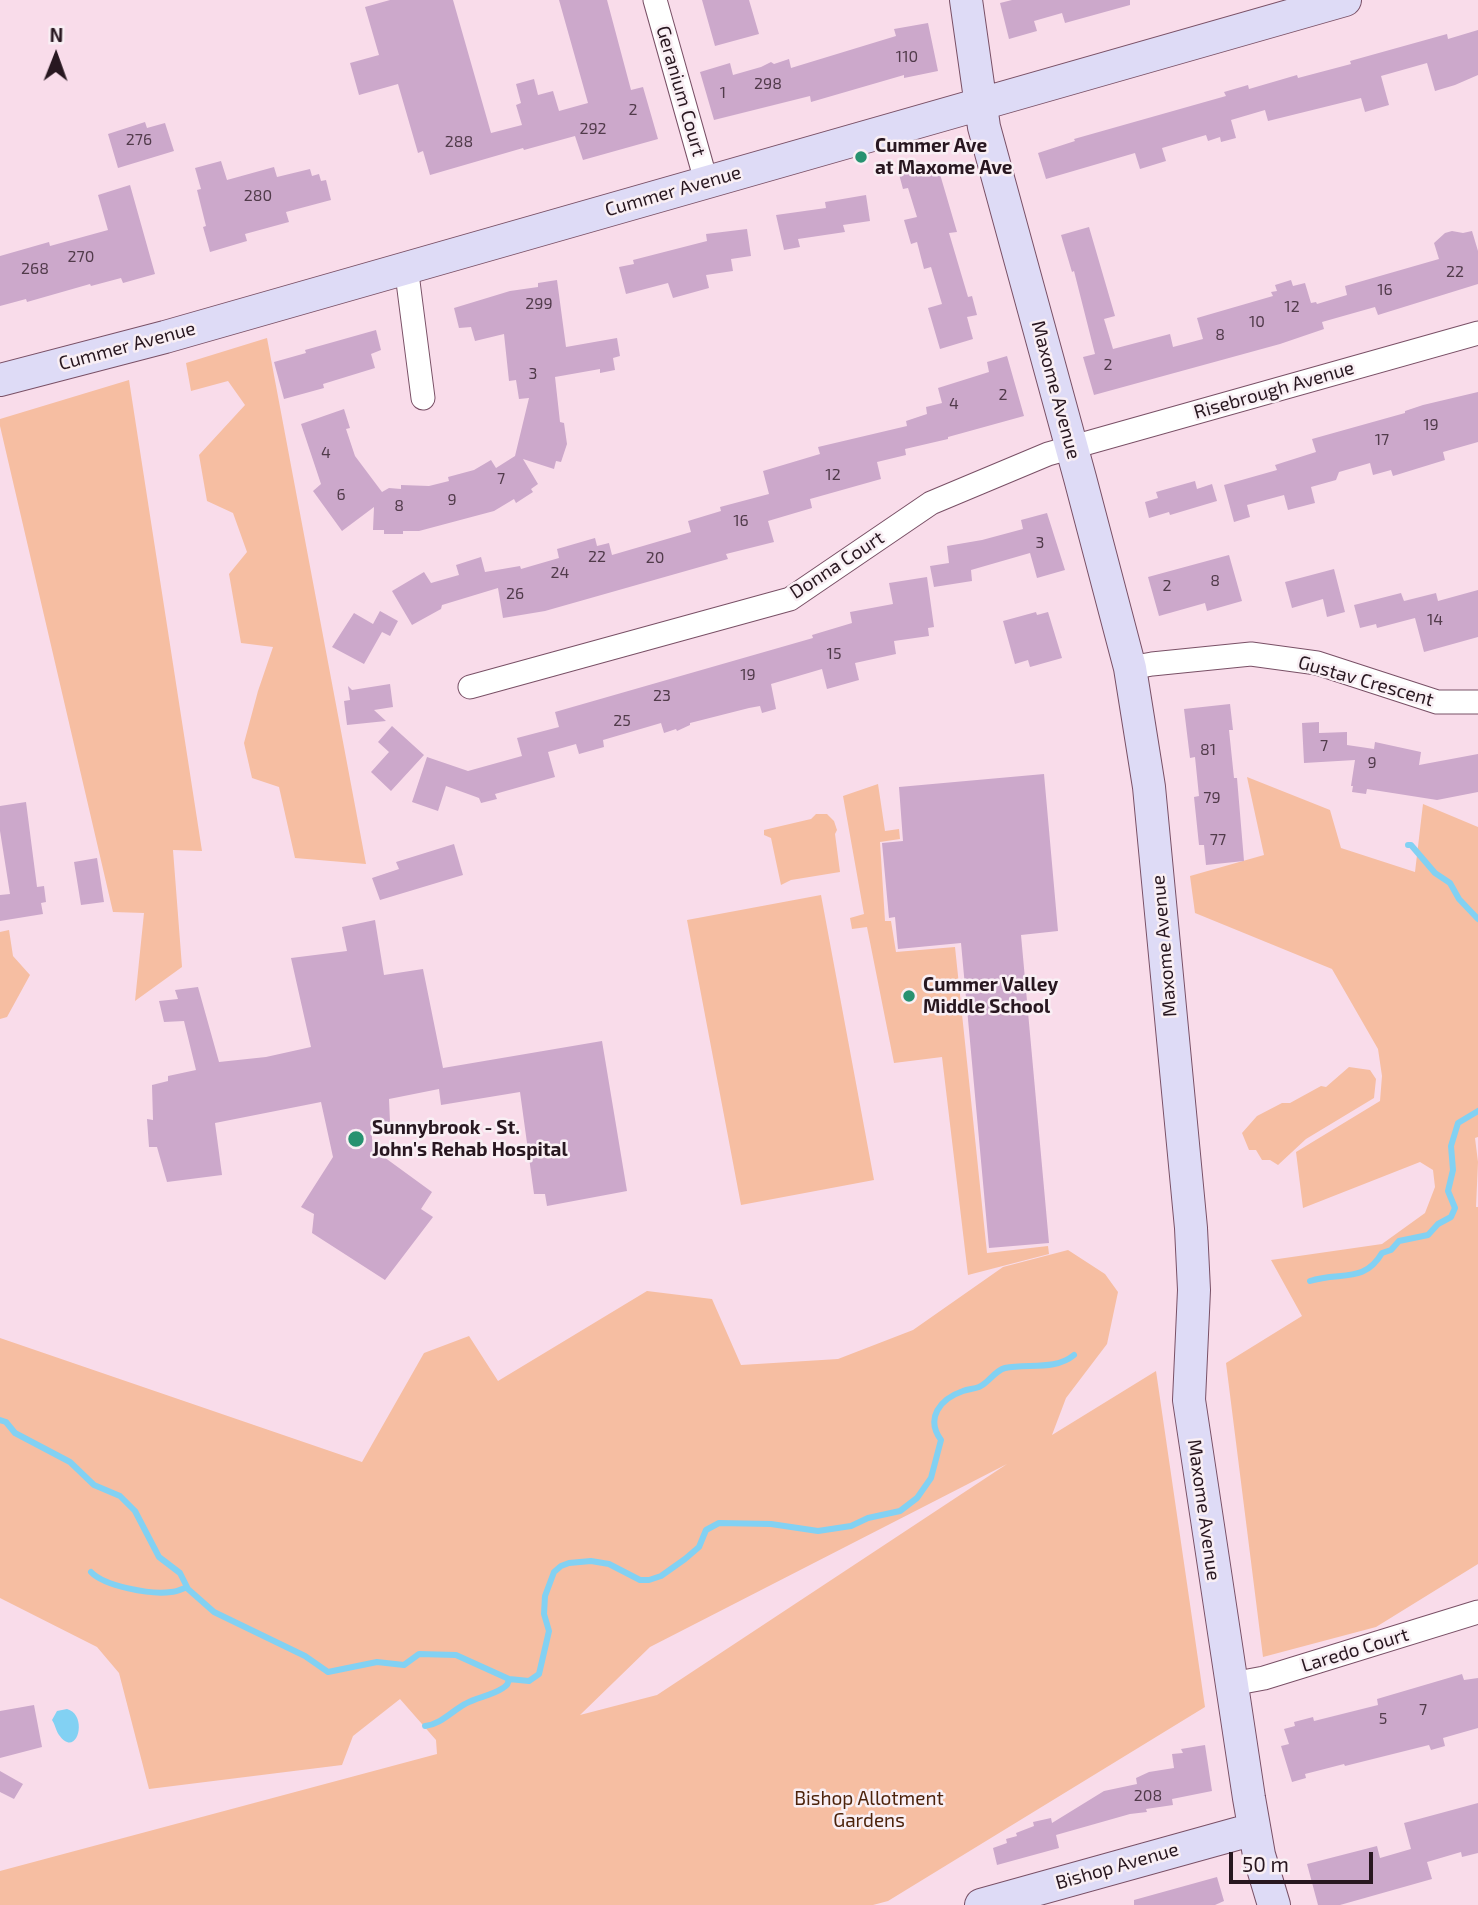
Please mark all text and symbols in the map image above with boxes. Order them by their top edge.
north arrow [21,21,91,91]
text: N [49,23,63,46]
street label: Geranium Court [651,23,711,159]
house number: 110 [896,47,918,67]
house number: 298 [754,74,782,94]
house number: 1 [720,83,726,103]
house number: 2 [629,100,637,120]
house number: 292 [579,119,607,139]
house number: 276 [126,130,152,150]
house number: 288 [445,132,473,152]
place label: Cummer Ave at Maxome Ave [875,135,1013,179]
marker: Cummer Ave at Maxome Ave [853,149,869,165]
street label: Cummer Avenue [602,161,744,221]
house number: 280 [244,186,272,206]
house number: 270 [68,247,94,267]
house number: 268 [21,259,49,279]
house number: 22 [1446,262,1464,282]
house number: 16 [1377,280,1393,300]
house number: 299 [525,294,553,314]
house number: 12 [1284,297,1300,317]
house number: 10 [1249,312,1265,332]
street label: Cummer Avenue [56,317,198,375]
street label: Maxome Avenue [1027,318,1085,462]
house number: 8 [1215,325,1225,345]
house number: 2 [1104,355,1112,375]
street label: Risebrough Avenue [1191,356,1357,424]
house number: 3 [529,364,537,384]
house number: 2 [999,385,1007,405]
house number: 4 [949,394,959,414]
house number: 19 [1423,415,1439,435]
house number: 17 [1375,430,1389,450]
house number: 4 [321,443,331,463]
house number: 12 [825,465,841,485]
house number: 7 [497,469,505,489]
house number: 6 [336,485,346,505]
house number: 9 [447,490,457,510]
house number: 8 [394,496,404,516]
house number: 16 [733,511,749,531]
street label: Donna Court [786,526,888,604]
house number: 3 [1036,533,1044,553]
house number: 22 [588,547,606,567]
house number: 20 [646,548,664,568]
house number: 24 [551,563,569,583]
house number: 8 [1210,571,1220,591]
house number: 2 [1163,576,1171,596]
house number: 26 [506,584,524,604]
house number: 14 [1427,610,1443,630]
house number: 15 [827,644,841,664]
street label: Gustav Crescent [1296,651,1436,711]
house number: 19 [740,665,756,685]
house number: 23 [653,686,671,706]
house number: 25 [613,711,631,731]
house number: 7 [1320,736,1328,756]
house number: 81 [1200,740,1216,760]
house number: 9 [1367,753,1377,773]
house number: 79 [1203,788,1221,808]
house number: 77 [1210,830,1226,850]
street label: Maxome Avenue [1146,874,1182,1018]
place label: Cummer Valley Middle School [923,974,1058,1018]
marker: Cummer Valley Middle School [901,988,917,1004]
place label: Sunnybrook - St. John's Rehab Hospital [372,1117,568,1161]
marker: Sunnybrook - St. John's Rehab Hospital [346,1129,366,1149]
street label: Maxome Avenue [1183,1438,1225,1582]
street label: Laredo Court [1299,1623,1411,1677]
house number: 7 [1419,1700,1427,1720]
house number: 5 [1379,1709,1387,1729]
house number: 208 [1134,1786,1162,1806]
park label: Bishop Allotment Gardens [794,1788,944,1832]
street label: Bishop Avenue [1053,1838,1181,1894]
scale bar [1233,1839,1376,1883]
text: 50 m [1242,1851,1289,1876]

